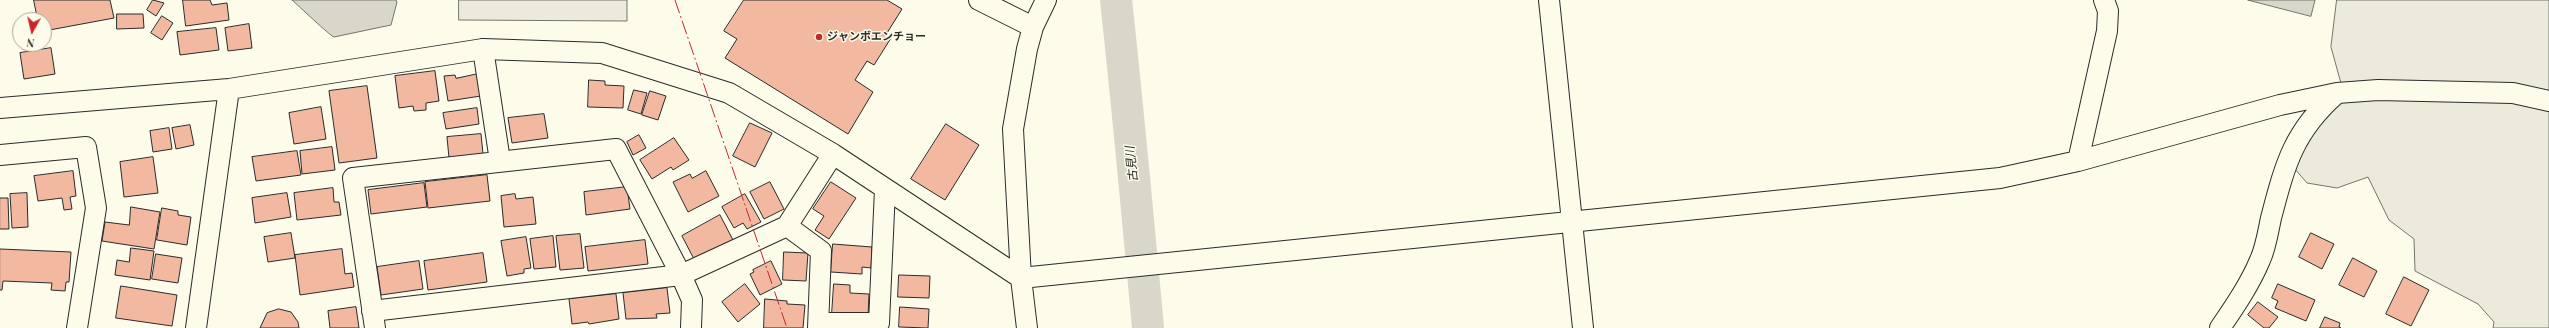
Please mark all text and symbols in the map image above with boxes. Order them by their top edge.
north arrow [12,12,52,52]
place label: ジャンボエンチョー [827,30,926,44]
marker: ジャンボエンチョー [814,32,824,42]
text: N [25,35,35,51]
water label: 古見川 [1123,145,1141,183]

